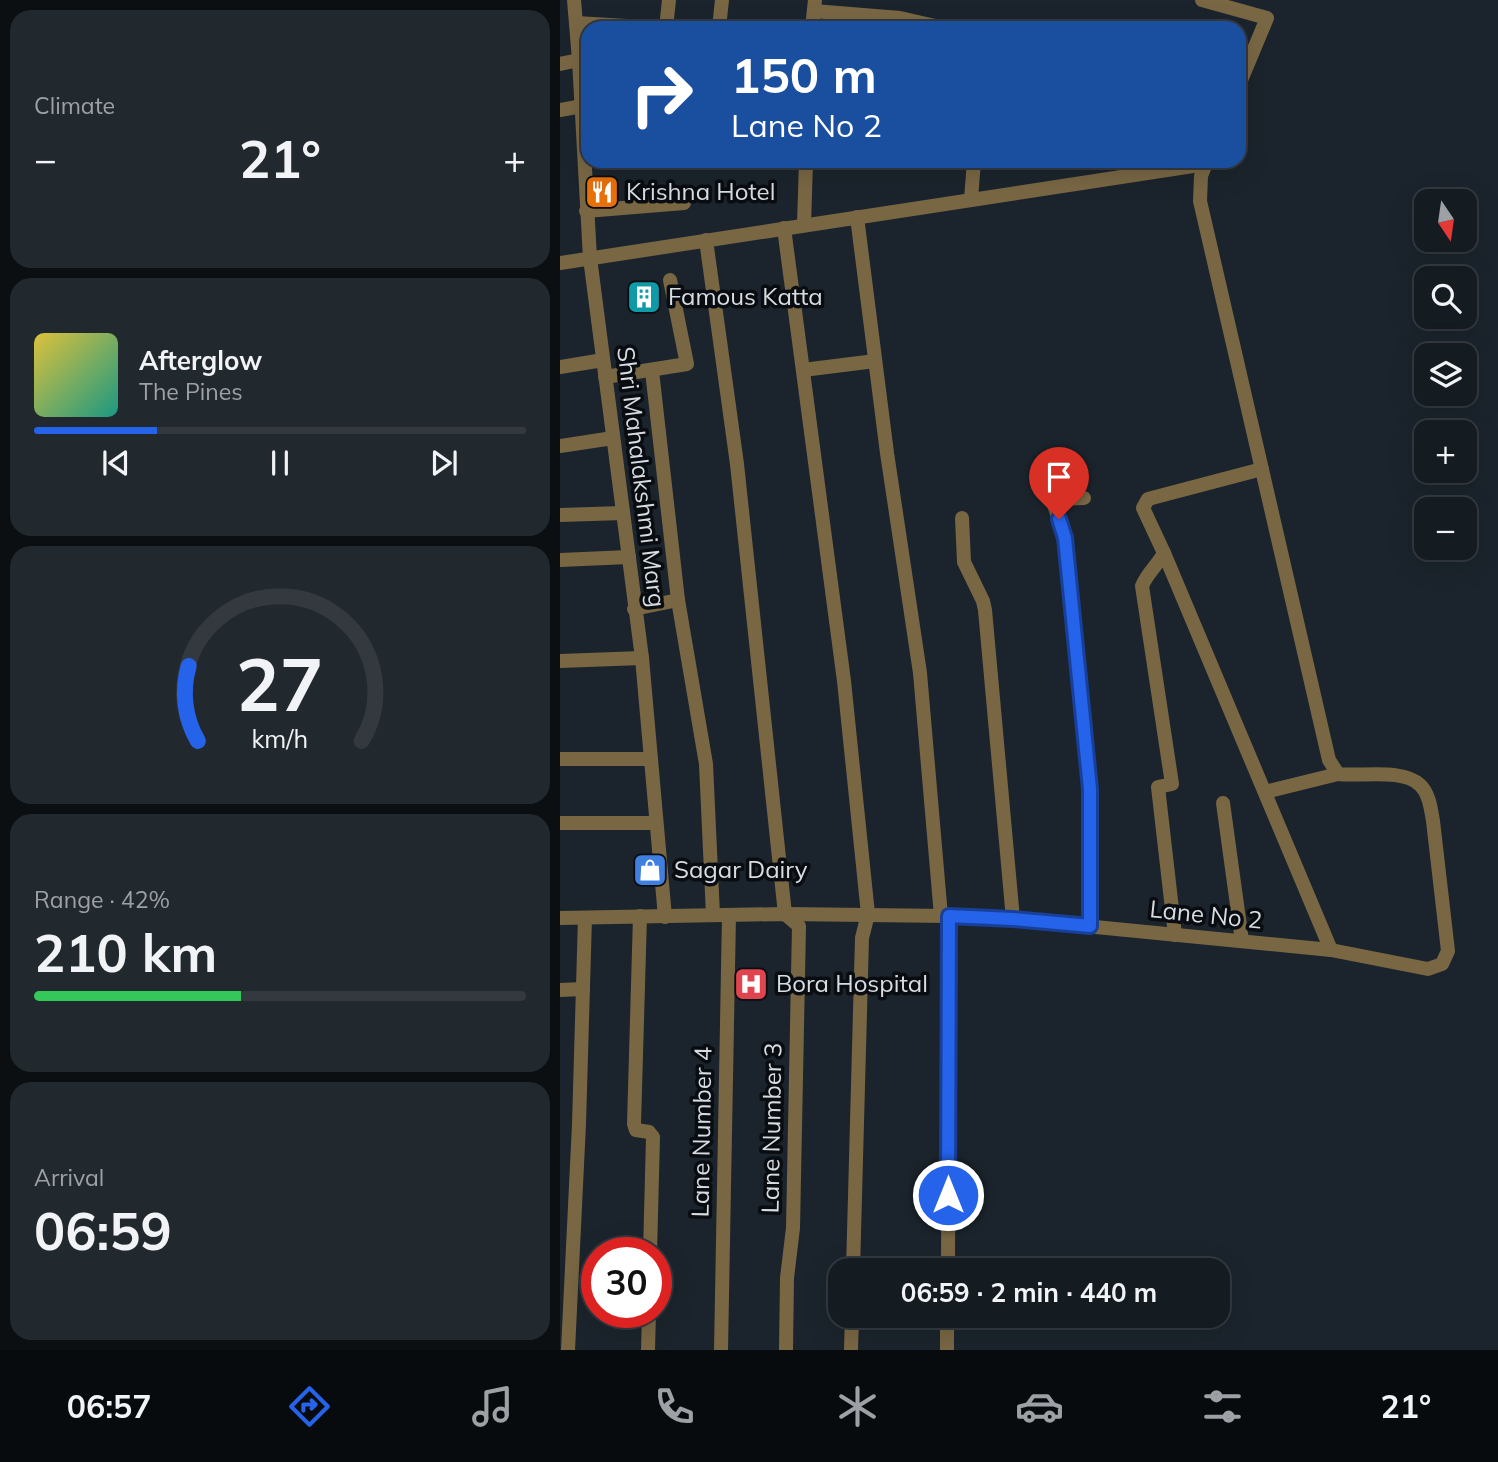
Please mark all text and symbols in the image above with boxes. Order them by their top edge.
text: 150 m [731,44,877,105]
icon: right [616,49,707,140]
text: Climate [34,91,115,120]
text: Lane No 2 [731,105,882,145]
text: 21° [239,126,321,191]
text: − [34,135,57,183]
text: + [503,135,526,183]
restaurant icon: Krishna Hotel [583,173,621,211]
place label: Krishna Hotel [626,176,775,206]
north arrow [1414,189,1477,252]
map controls [1414,189,1477,560]
button: search [1414,266,1477,329]
building icon: Famous Katta [625,278,663,316]
place label: Famous Katta [668,281,823,311]
button: layers [1414,343,1477,406]
text: Afterglow [139,344,262,377]
street label: Shri Mahalakshmi Marg [611,345,673,609]
text: The Pines [139,377,243,406]
button: + [1414,420,1477,483]
icon: previous [97,444,135,482]
icon: pause [261,444,299,482]
icon: next [425,444,463,482]
pin [1029,447,1089,519]
icon: arrive [1040,458,1078,496]
button: − [1414,497,1477,560]
text: 27 [236,638,324,729]
text: km/h [252,723,308,754]
shop icon: Sagar Dairy [631,851,669,889]
place label: Sagar Dairy [674,854,808,884]
text: Range · 42% [34,885,170,914]
street label: Lane No 2 [1148,893,1264,935]
text: 210 km [34,920,217,985]
hospital icon: Bora Hospital [732,965,770,1003]
place label: Bora Hospital [776,968,928,998]
street label: Lane Number 3 [755,1042,787,1214]
street label: Lane Number 4 [685,1046,717,1218]
position arrow [911,1158,985,1232]
text: Arrival [34,1163,104,1192]
text: 06:59 [34,1198,172,1263]
speed limit sign: 30 [581,1237,672,1328]
text: 06:59 · 2 min · 440 m [901,1276,1157,1309]
icon: directions [285,1382,334,1431]
icon: music [468,1382,517,1431]
icon: phone [650,1382,699,1431]
icon: climate [833,1382,882,1431]
icon: car [1015,1382,1064,1431]
icon: filters [1198,1382,1247,1431]
text: 06:57 [67,1386,152,1426]
text: 21° [1381,1386,1431,1426]

